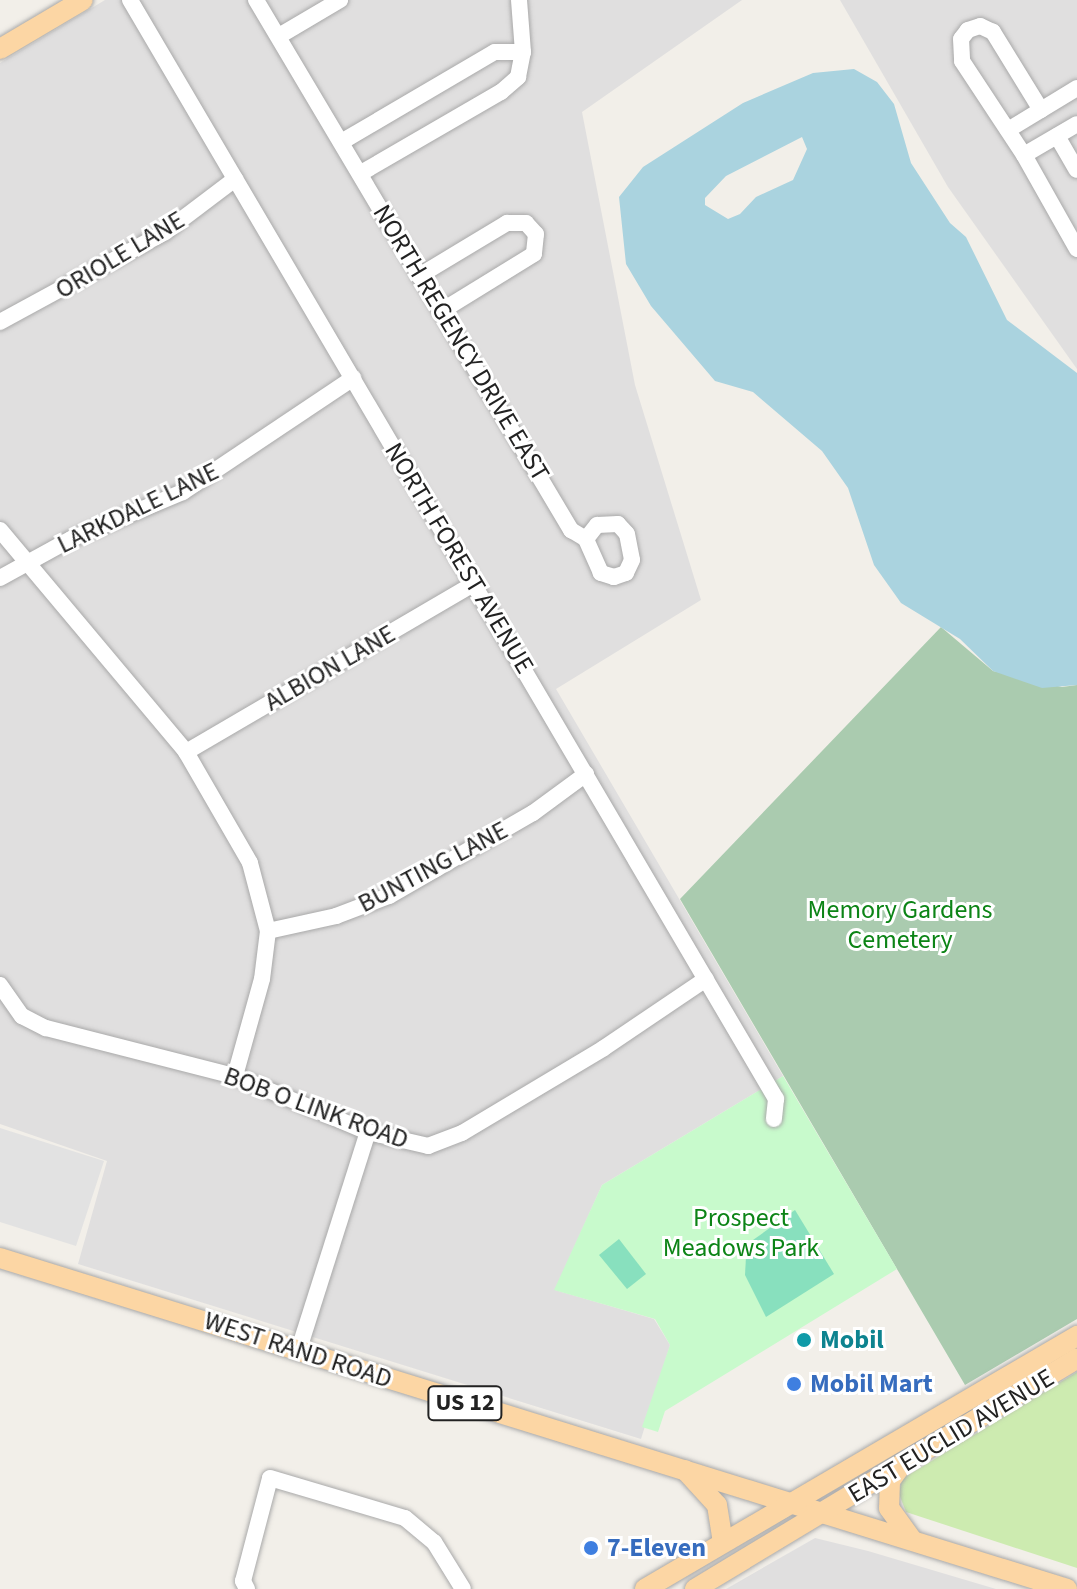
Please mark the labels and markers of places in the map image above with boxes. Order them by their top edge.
place label: Mobil [820,1324,884,1356]
marker: Mobil [795,1331,813,1349]
place label: Mobil Mart [810,1368,933,1400]
marker: Mobil Mart [785,1375,803,1393]
place label: 7-Eleven [607,1532,706,1564]
marker: 7-Eleven [582,1539,600,1557]

